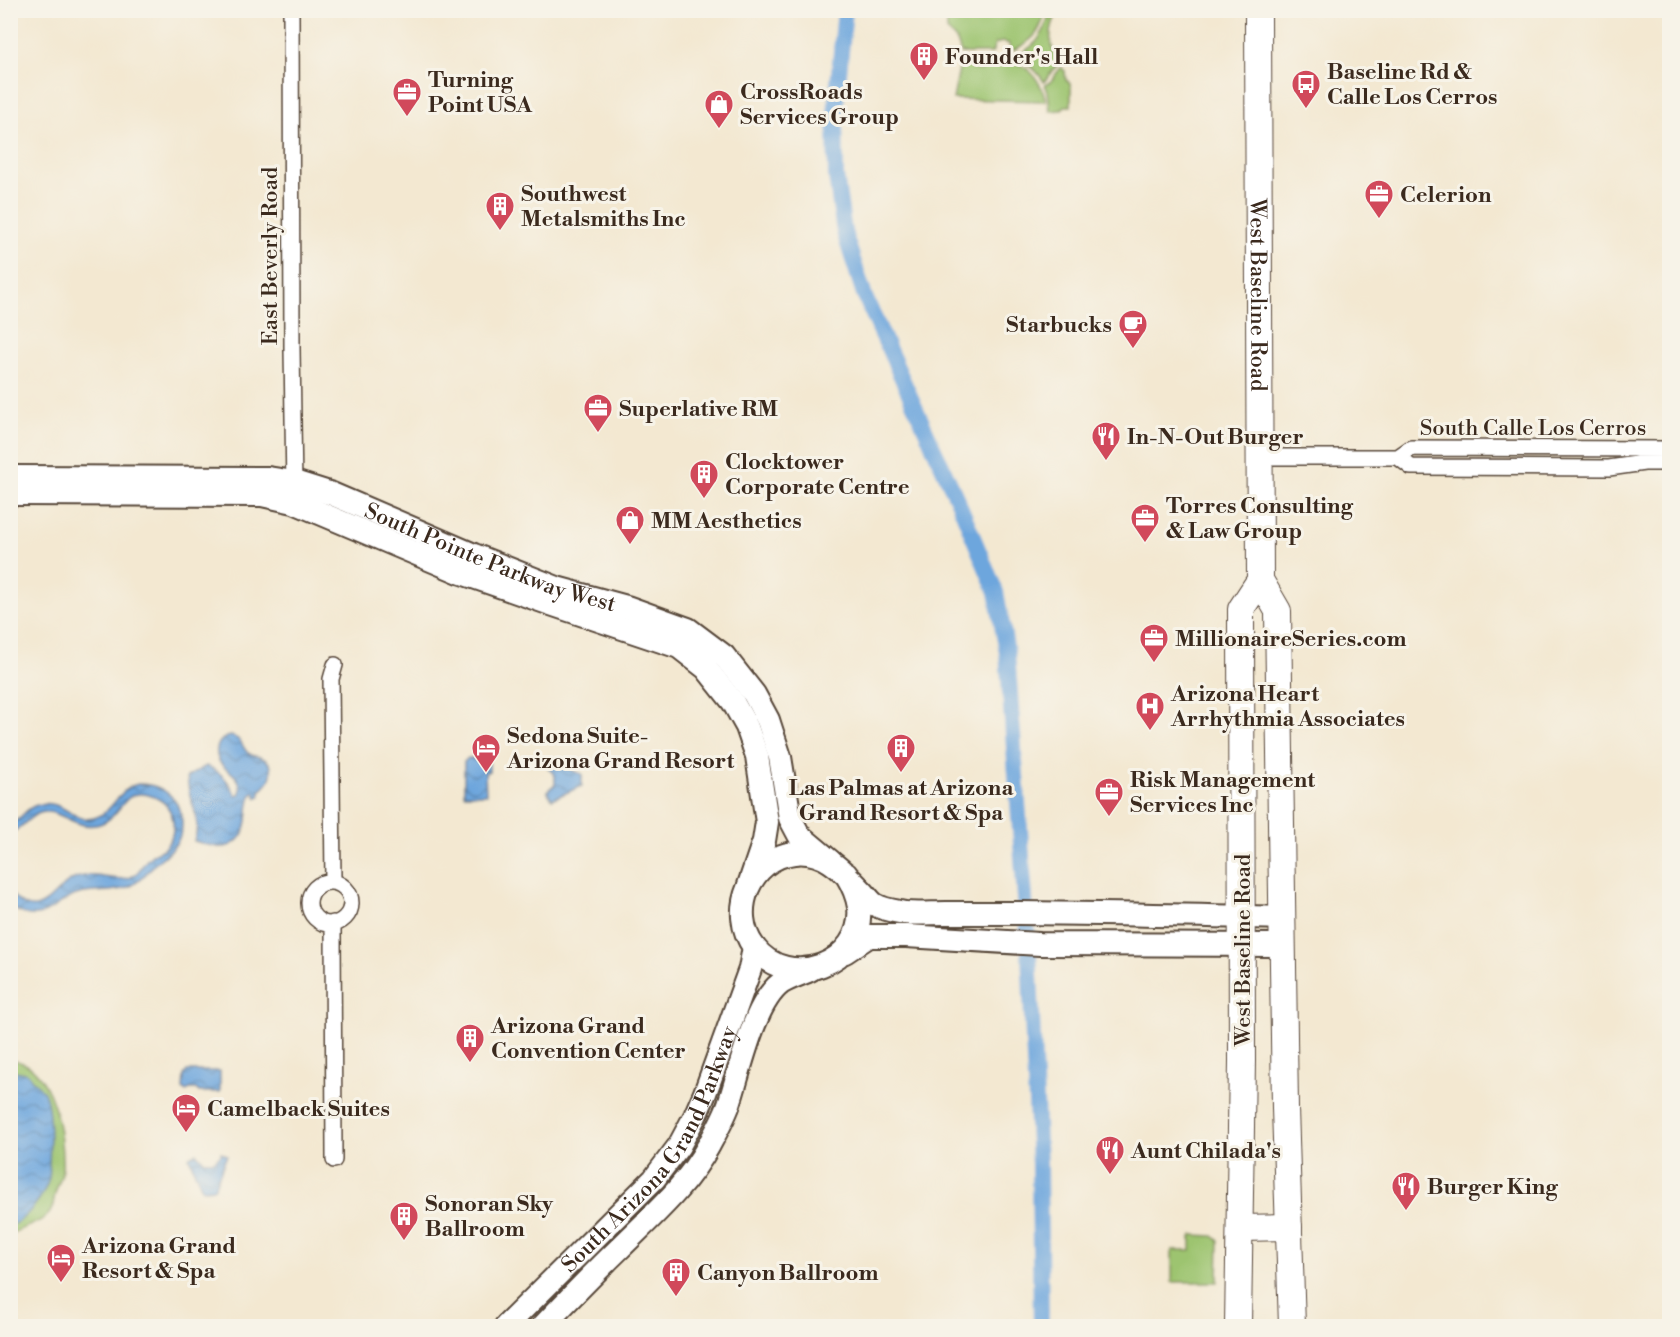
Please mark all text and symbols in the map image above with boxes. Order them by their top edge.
building icon: Founder's Hall [908,40,940,82]
place label: Founder's Hall [945,44,1098,71]
place label: Baseline Rd & Calle Los Cerros [1327,59,1498,111]
place label: Turning Point USA [428,67,533,119]
bus stop icon: Baseline Rd & Calle Los Cerros [1290,68,1322,110]
office icon: Turning Point USA [391,76,423,118]
place label: CrossRoads Services Group [740,79,899,131]
shop icon: CrossRoads Services Group [703,88,735,130]
street label: East Beverly Road [257,166,284,345]
office icon: Celerion [1363,178,1395,220]
place label: Southwest Metalsmiths Inc [521,181,686,233]
place label: Celerion [1400,182,1492,209]
building icon: Southwest Metalsmiths Inc [484,190,516,232]
street label: West Baseline Road [1244,198,1271,392]
cafe icon: Starbucks [1117,308,1149,350]
place label: Starbucks [1006,312,1112,339]
office icon: Superlative RM [582,392,614,434]
place label: Superlative RM [619,396,779,423]
street label: South Calle Los Cerros [1420,415,1646,442]
restaurant icon: In-N-Out Burger [1090,420,1122,462]
place label: In-N-Out Burger [1127,424,1304,451]
place label: Clocktower Corporate Centre [725,449,910,501]
building icon: Clocktower Corporate Centre [688,458,720,500]
place label: Torres Consulting & Law Group [1166,493,1354,545]
street label: South Pointe Parkway West [360,498,619,618]
office icon: Torres Consulting & Law Group [1129,502,1161,544]
shop icon: MM Aesthetics [614,504,646,546]
place label: MM Aesthetics [651,508,802,535]
office icon: MillionaireSeries.com [1138,622,1170,664]
place label: MillionaireSeries.com [1175,626,1407,653]
place label: Arizona Heart Arrhythmia Associates [1170,681,1405,733]
hospital icon: Arizona Heart Arrhythmia Associates [1134,690,1166,732]
place label: Sedona Suite- Arizona Grand Resort [506,723,735,775]
hotel icon: Sedona Suite- Arizona Grand Resort [470,732,502,774]
building icon: Las Palmas at Arizona Grand Resort & Spa [885,732,917,774]
place label: Risk Management Services Inc [1130,767,1315,819]
place label: Las Palmas at Arizona Grand Resort & Spa [789,775,1014,827]
office icon: Risk Management Services Inc [1093,776,1125,818]
street label: West Baseline Road [1230,853,1257,1047]
place label: Arizona Grand Convention Center [490,1013,686,1065]
building icon: Arizona Grand Convention Center [454,1022,486,1064]
street label: South Arizona Grand Parkway [556,1022,743,1279]
hotel icon: Camelback Suites [170,1092,202,1134]
place label: Camelback Suites [207,1096,390,1123]
restaurant icon: Aunt Chilada's [1094,1134,1126,1176]
place label: Aunt Chilada's [1130,1138,1281,1165]
restaurant icon: Burger King [1390,1170,1422,1212]
place label: Burger King [1427,1174,1558,1201]
place label: Sonoran Sky Ballroom [425,1191,554,1243]
building icon: Sonoran Sky Ballroom [388,1200,420,1242]
place label: Arizona Grand Resort & Spa [81,1233,236,1285]
hotel icon: Arizona Grand Resort & Spa [45,1242,77,1284]
building icon: Canyon Ballroom [660,1256,692,1298]
place label: Canyon Ballroom [697,1260,879,1287]

